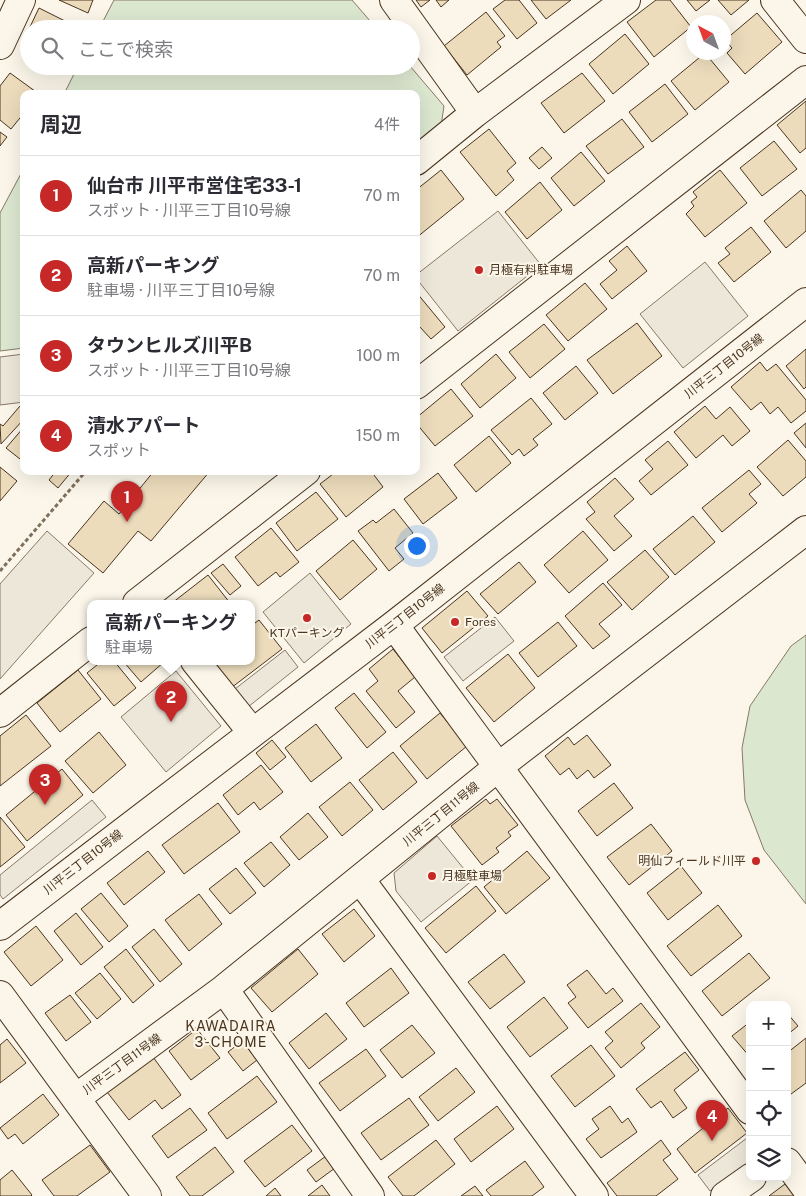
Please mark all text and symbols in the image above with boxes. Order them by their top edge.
north arrow [686,15,731,60]
search box [20,20,420,75]
icon: search [38,34,66,62]
text: ここで検索 [78,38,173,60]
text: 周辺 [40,112,82,137]
text: 4件 [374,115,400,134]
text: 仙台市 川平市営住宅33-1 [87,174,302,196]
text: 1 [53,186,59,205]
text: 70 m [363,186,400,205]
text: スポット · 川平三丁目10号線 [87,201,291,220]
text: 高新パーキング [87,254,219,276]
place label: 月極有料駐車場 [489,263,573,277]
marker: 月極有料駐車場 [473,264,485,276]
text: 2 [51,266,61,285]
text: 70 m [363,266,400,285]
text: 駐車場 · 川平三丁目10号線 [87,281,275,300]
street label: 川平三丁目10号線 [682,331,766,401]
text: タウンヒルズ川平B [87,334,252,356]
text: 3 [51,346,61,365]
text: 100 m [356,346,400,365]
text: スポット · 川平三丁目10号線 [87,361,291,380]
text: 清水アパート [87,414,201,436]
text: 4 [51,426,61,445]
text: 150 m [356,426,400,445]
text: スポット [87,441,151,460]
pin: 1 [111,481,143,522]
your location [404,533,430,559]
street label: 川平三丁目10号線 [363,581,447,651]
popup [87,600,255,665]
text: 高新パーキング [105,611,237,633]
marker: KTパーキング [301,612,313,624]
place label: Fores [465,615,496,629]
marker: Fores [449,616,461,628]
place label: KTパーキング [270,626,345,640]
text: 駐車場 [105,638,153,657]
pin: 2 [155,681,187,722]
pin: 3 [29,764,61,805]
street label: 川平三丁目11号線 [400,779,482,849]
street label: 川平三丁目10号線 [41,827,125,897]
place label: 明仙フィールド川平 [638,854,746,868]
marker: 明仙フィールド川平 [750,855,762,867]
place label: 月極駐車場 [442,869,502,883]
marker: 月極駐車場 [426,870,438,882]
map controls [746,1001,791,1181]
button: + [746,1001,791,1046]
district label: KAWADAIRA 3-CHOME [185,1018,277,1050]
street label: 川平三丁目11号線 [80,1031,164,1097]
button: − [746,1046,791,1091]
button: locate [746,1091,791,1136]
pin: 4 [696,1100,728,1141]
button: layers [746,1136,791,1181]

